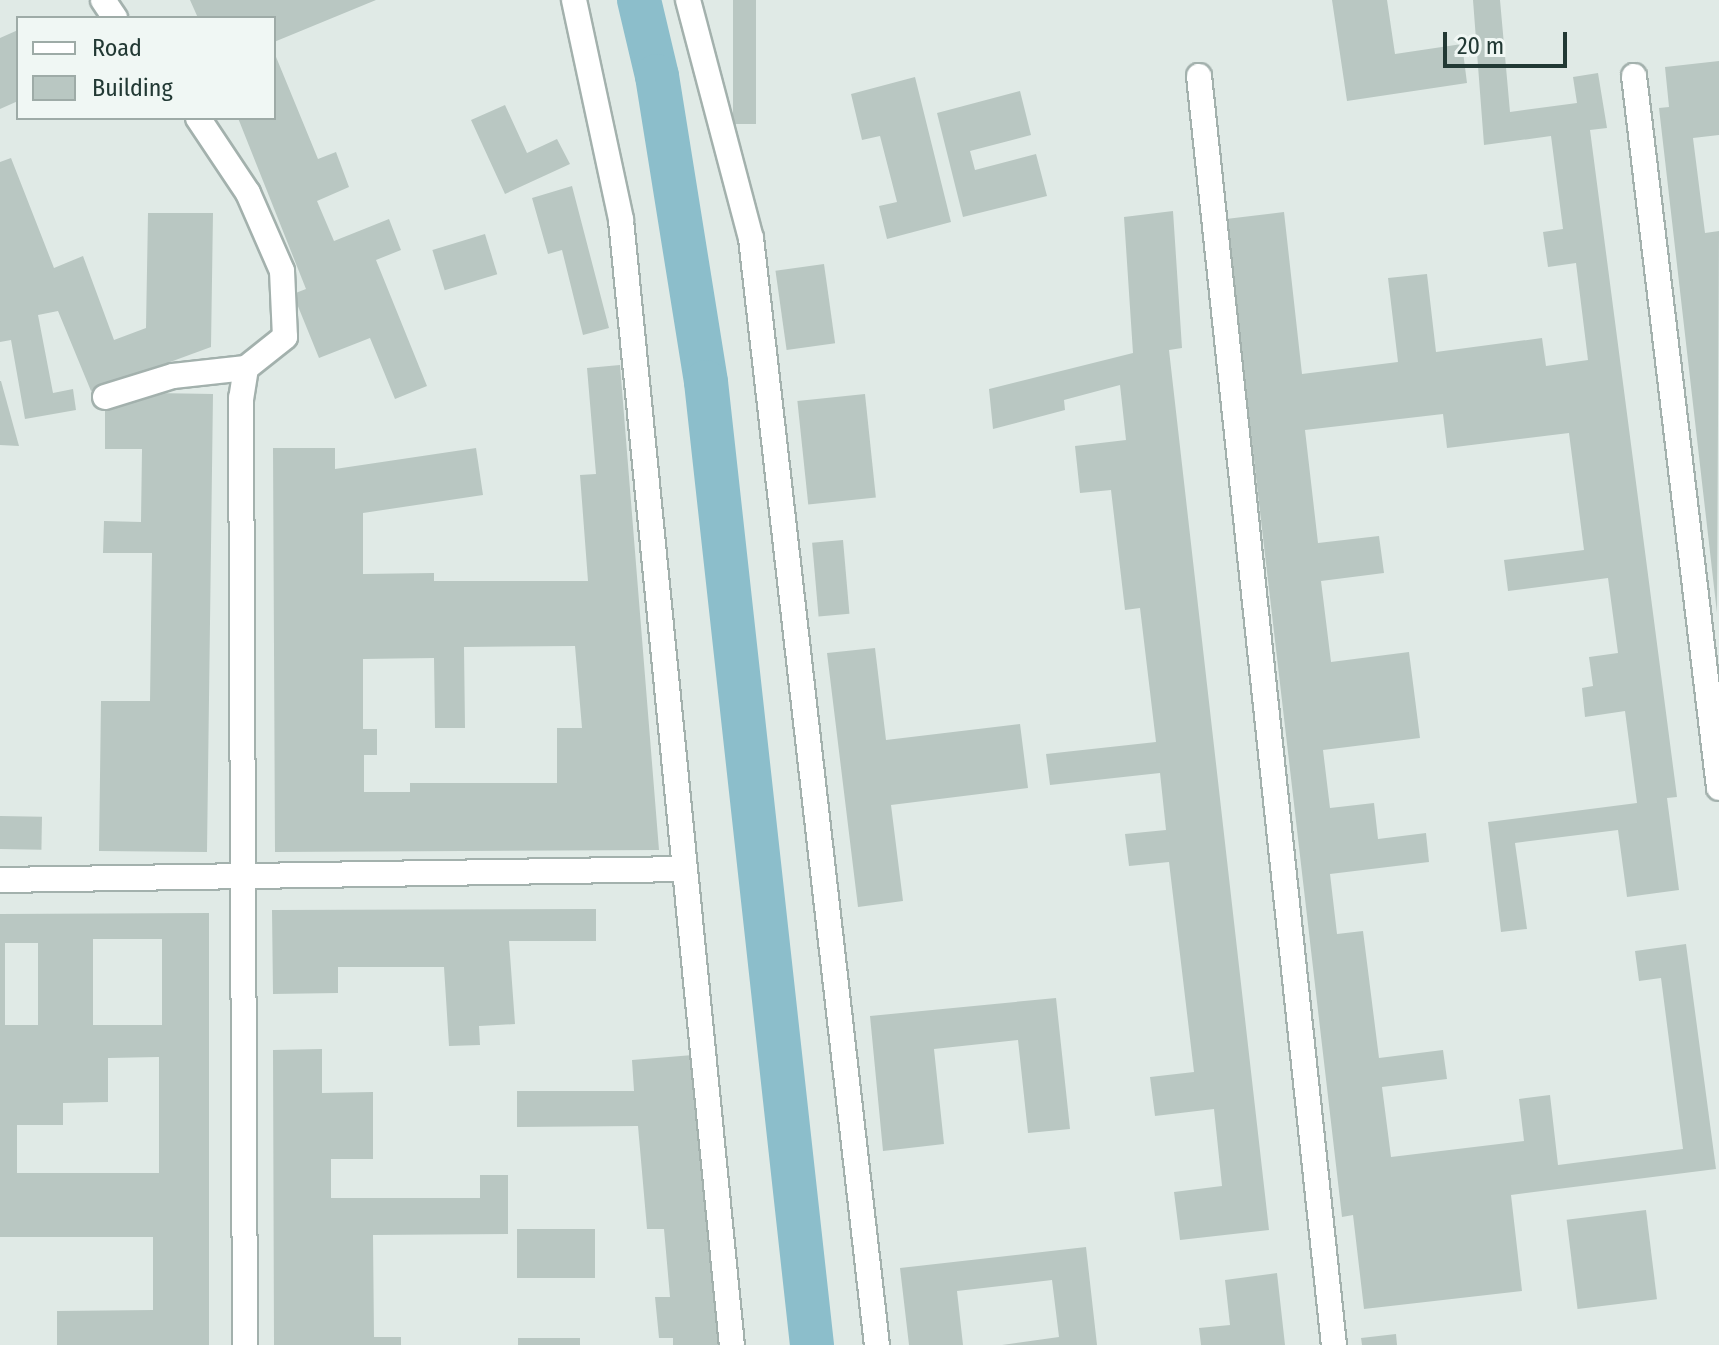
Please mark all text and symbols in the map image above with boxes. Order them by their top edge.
legend [16,16,276,120]
scale bar [1447,16,1571,66]
text: 20 m [1457,32,1504,60]
text: Road [92,34,142,62]
text: Building [92,74,173,102]

